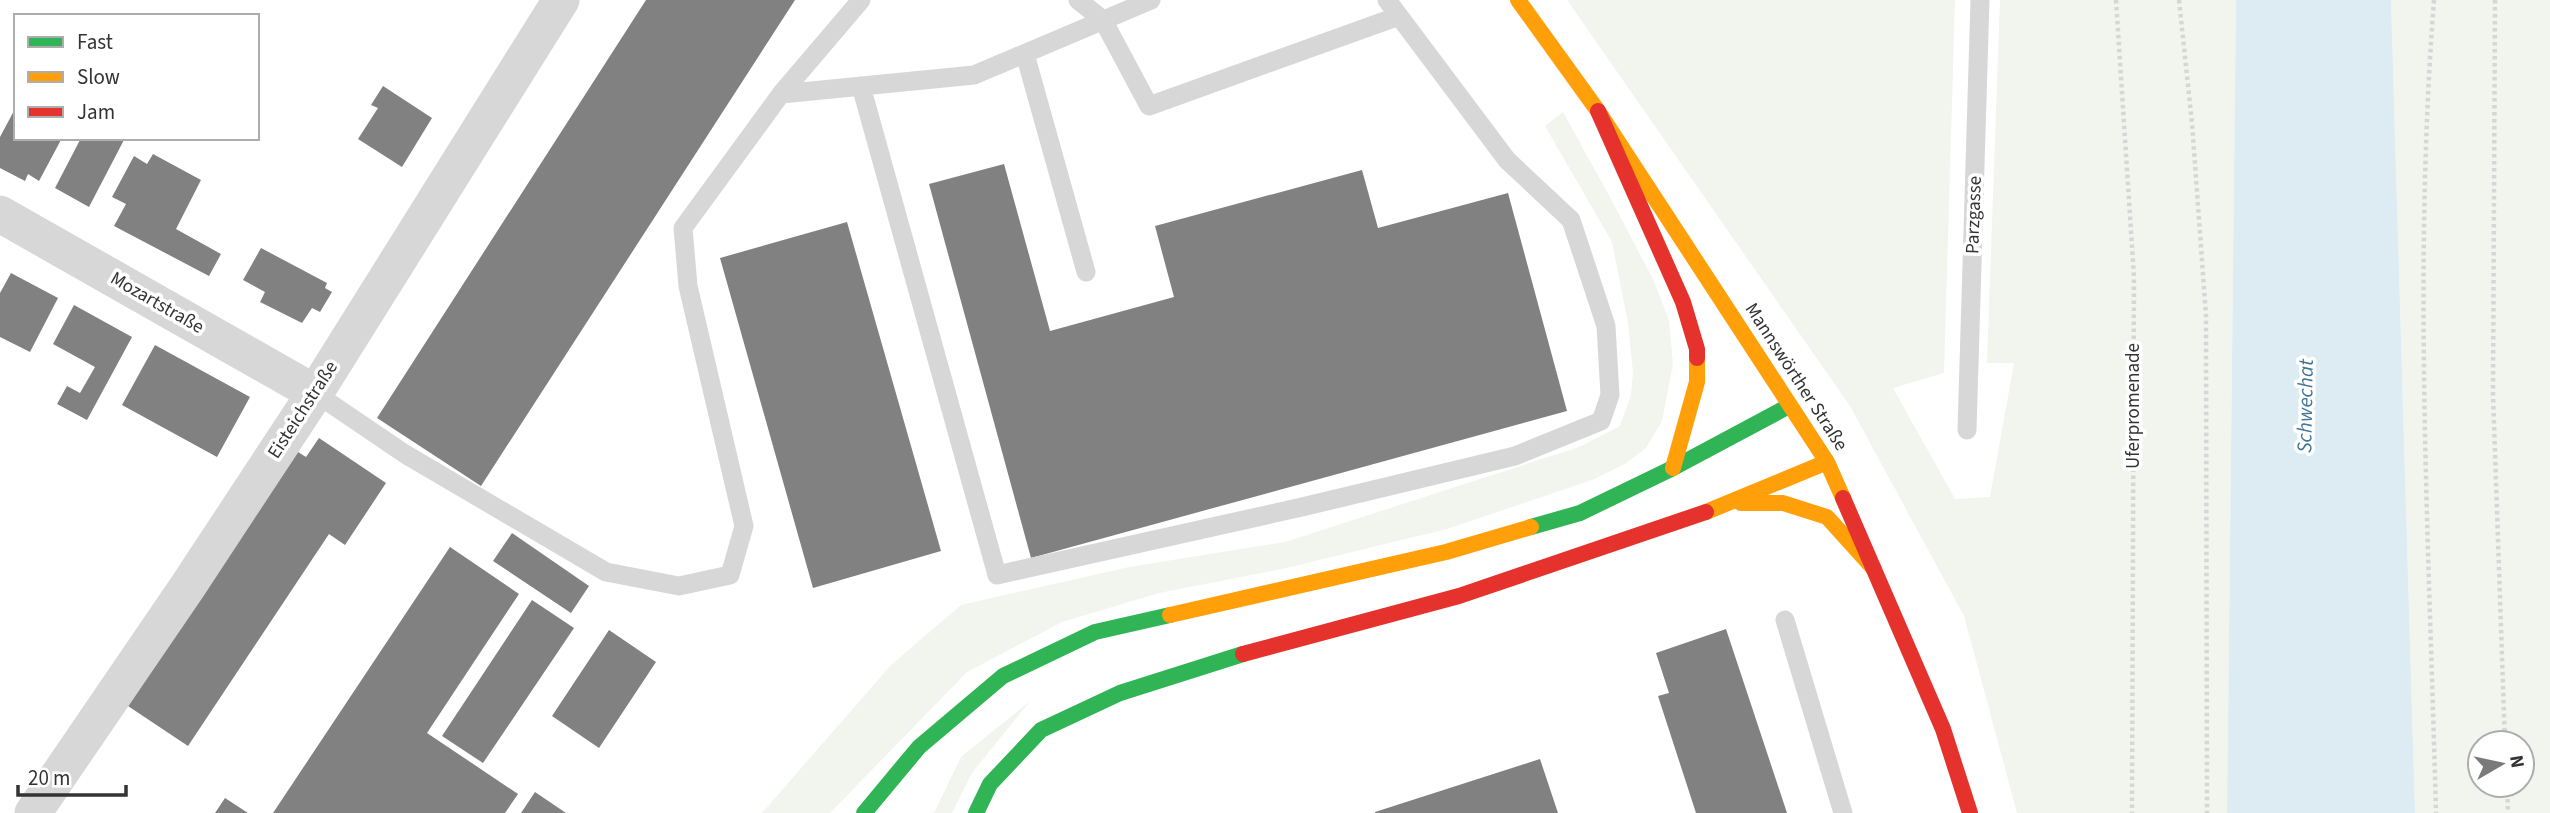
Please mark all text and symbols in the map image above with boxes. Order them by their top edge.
legend [14,14,259,140]
text: Fast [77,27,113,57]
text: Slow [77,62,120,92]
text: Jam [77,97,115,127]
street label: Parzgasse [1959,175,1989,255]
street label: Mozartstraße [105,265,209,341]
street label: Mannswörther Straße [1738,298,1854,456]
street label: Uferpromenade [2120,343,2147,469]
street label: Eisteichstraße [261,356,345,464]
water label: Schwechat [2289,358,2321,453]
north arrow [2466,729,2536,799]
text: N [2502,753,2531,770]
scale bar [18,754,126,798]
text: 20 m [28,763,70,793]

